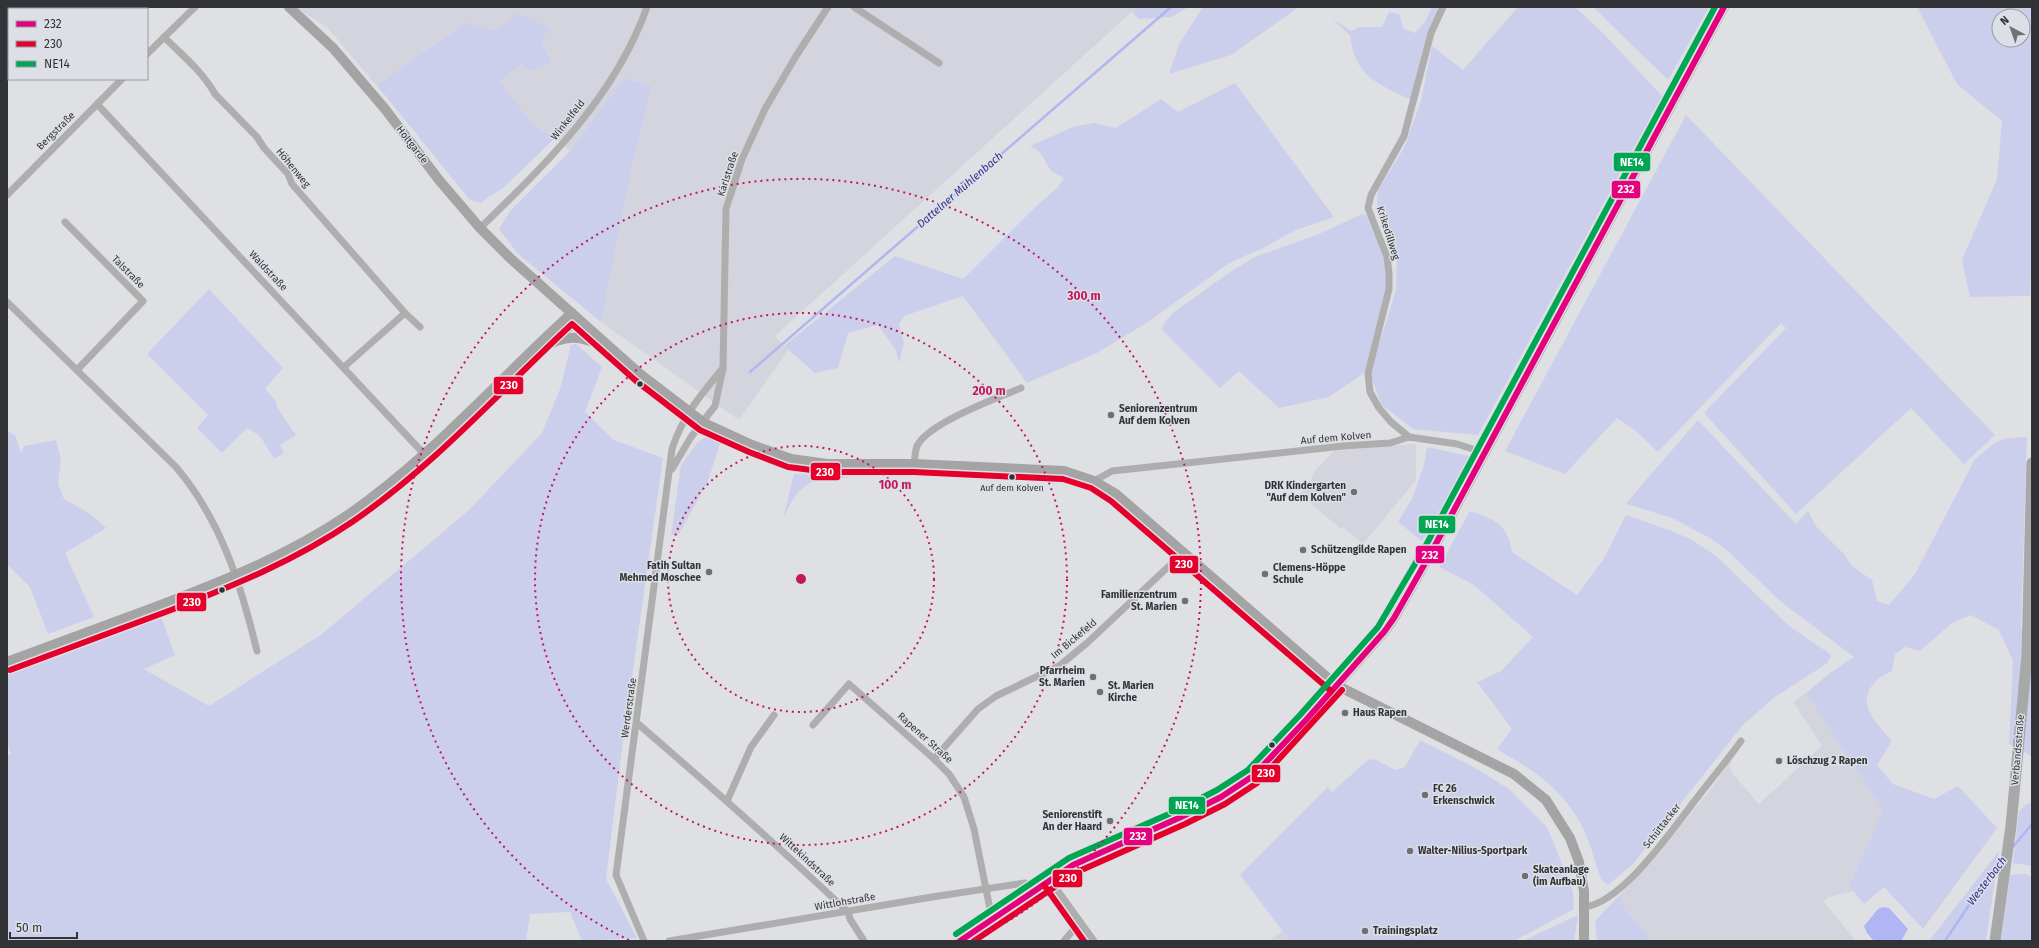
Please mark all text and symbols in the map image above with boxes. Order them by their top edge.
legend [8,8,148,80]
north arrow [1991,8,2031,48]
text: N [1998,14,2012,28]
text: 232 [44,17,62,31]
text: 230 [44,37,63,51]
text: NE14 [44,57,71,71]
street label: Winkelfeld [549,97,587,143]
street label: Bergstraße [34,109,78,153]
street label: Holtgarde [394,124,430,166]
street label: Höhenweg [273,146,313,191]
water label: Dattelner Mühlenbach [914,149,1006,231]
street label: Karlstraße [715,150,741,198]
line badge: NE14 [1613,152,1651,172]
text: NE14 [1620,156,1644,169]
line badge: 232 [1611,180,1641,199]
text: 232 [1618,183,1635,196]
street label: Krikedillweg [1374,205,1403,262]
street label: Waldstraße [246,248,290,294]
street label: Talstraße [109,253,147,291]
text: 300 m [1066,289,1101,303]
line badge: 230 [493,376,524,395]
text: 230 [500,379,518,392]
unlabelled marker [635,379,645,389]
text: 200 m [972,384,1006,398]
place label: Seniorenzentrum Auf dem Kolven [1118,403,1198,427]
marker: Seniorenzentrum Auf dem Kolven [1106,410,1116,420]
street label: Auf dem Kolven [1300,429,1372,447]
line badge: 230 [810,462,841,481]
text: 230 [816,466,834,479]
marker: Auf dem Kolven [1007,472,1017,482]
text: 100 m [879,478,911,492]
place label: DRK Kindergarten "Auf dem Kolven" [1265,480,1346,504]
place label: Auf dem Kolven [980,483,1044,493]
marker: DRK Kindergarten "Auf dem Kolven" [1349,487,1359,497]
line badge: NE14 [1418,515,1456,534]
text: NE14 [1425,518,1449,531]
place label: Schützengilde Rapen [1311,544,1407,556]
marker: Schützengilde Rapen [1298,545,1308,555]
line badge: 232 [1415,545,1445,564]
text: 232 [1422,549,1439,562]
line badge: 230 [1169,555,1199,574]
text: 230 [1175,558,1193,571]
place label: Fatih Sultan Mehmed Moschee [619,560,701,584]
place label: Clemens-Höppe Schule [1273,562,1346,586]
marker: Fatih Sultan Mehmed Moschee [704,567,714,577]
marker: Clemens-Höppe Schule [1260,569,1270,579]
centre of rings [794,572,808,586]
unlabelled marker [217,585,227,595]
place label: Familienzentrum St. Marien [1101,589,1177,613]
line badge: 230 [176,592,207,612]
text: 230 [183,596,201,609]
marker: Familienzentrum St. Marien [1180,596,1190,606]
street label: Im Bickefeld [1049,616,1099,662]
place label: Pfarrheim St. Marien [1039,665,1085,689]
marker: Pfarrheim St. Marien [1088,672,1098,682]
street label: Werderstraße [619,677,639,739]
place label: St. Marien Kirche [1108,680,1154,704]
marker: St. Marien Kirche [1095,687,1105,697]
place label: Haus Rapen [1353,707,1407,719]
marker: Haus Rapen [1340,708,1350,718]
street label: Rapener Straße [895,710,955,766]
street label: Verbandsstraße [2009,714,2027,786]
unlabelled marker [1267,740,1277,750]
place label: Löschzug 2 Rapen [1787,755,1868,767]
marker: Löschzug 2 Rapen [1774,756,1784,766]
line badge: 230 [1251,764,1281,783]
text: 230 [1257,767,1275,780]
place label: FC 26 Erkenschwick [1433,783,1495,807]
marker: FC 26 Erkenschwick [1420,790,1430,800]
line badge: NE14 [1168,796,1206,815]
text: NE14 [1175,799,1199,812]
street label: Schüttacker [1641,801,1683,851]
place label: Seniorenstift An der Haard [1042,809,1102,833]
marker: Seniorenstift An der Haard [1105,816,1115,826]
line badge: 232 [1123,827,1153,846]
text: 232 [1130,830,1147,843]
street label: Wittekindstraße [777,831,837,889]
place label: Walter-Nilius-Sportpark [1418,845,1528,857]
marker: Walter-Nilius-Sportpark [1405,846,1415,856]
water label: Westerbach [1965,854,2009,908]
place label: Skateanlage (im Aufbau) [1533,864,1590,888]
line badge: 230 [1052,869,1083,888]
marker: Skateanlage (im Aufbau) [1520,871,1530,881]
text: 230 [1059,872,1077,885]
street label: Wittlohstraße [814,891,876,913]
scale bar [10,914,77,940]
text: 50 m [16,921,42,935]
place label: Trainingsplatz [1373,925,1438,937]
marker: Trainingsplatz [1360,926,1370,936]

